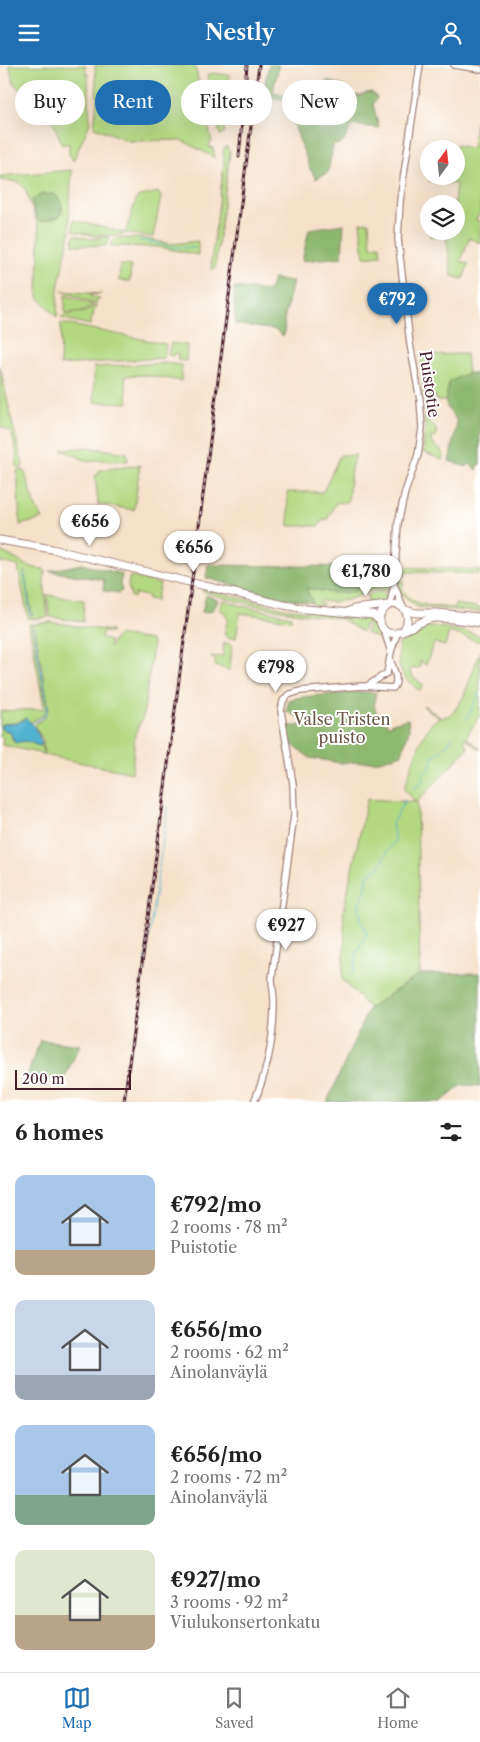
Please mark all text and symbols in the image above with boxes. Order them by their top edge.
icon: menu [15,19,43,47]
text: Nestly [205,19,275,46]
icon: person [437,19,465,47]
chip: Buy [15,80,85,125]
chip: Rent [95,80,171,125]
chip: Filters [181,80,272,125]
chip: New [282,80,357,125]
north arrow [420,140,465,185]
map controls [420,140,465,240]
button: layers [420,195,465,240]
pin: €792 [367,283,427,325]
text: €792 [378,289,416,309]
street label: Puistotie [415,349,445,419]
pin: €656 [60,505,120,547]
text: €656 [71,511,109,531]
pin: €656 [164,531,224,573]
text: €656 [175,537,213,557]
pin: €1,780 [325,555,407,597]
text: €1,780 [341,561,391,581]
pin: €798 [246,651,306,693]
text: €798 [257,657,295,677]
park label: Valse Tristen puisto [292,709,391,747]
pin: €927 [256,909,316,951]
text: €927 [267,915,305,935]
scale bar [15,1067,131,1090]
text: 200 m [22,1070,65,1088]
icon: filters [437,1118,465,1146]
text: 6 homes [15,1120,104,1145]
text: €792/mo [170,1192,261,1217]
icon: home [55,1195,115,1255]
text: 2 rooms · 78 m² [170,1217,288,1237]
text: Puistotie [170,1237,237,1257]
text: €656/mo [170,1317,262,1342]
icon: home [55,1320,115,1380]
text: 2 rooms · 62 m² [170,1342,289,1362]
text: Ainolanväylä [170,1362,268,1382]
text: €656/mo [170,1442,262,1467]
icon: home [55,1445,115,1505]
text: 2 rooms · 72 m² [170,1467,287,1487]
text: Ainolanväylä [170,1487,268,1507]
text: €927/mo [170,1567,261,1592]
icon: home [55,1570,115,1630]
text: 3 rooms · 92 m² [170,1592,288,1612]
text: Viulukonsertonkatu [170,1612,320,1632]
tab: Map [62,1684,92,1732]
tab: Saved [215,1684,254,1732]
tab: Home [377,1684,418,1732]

